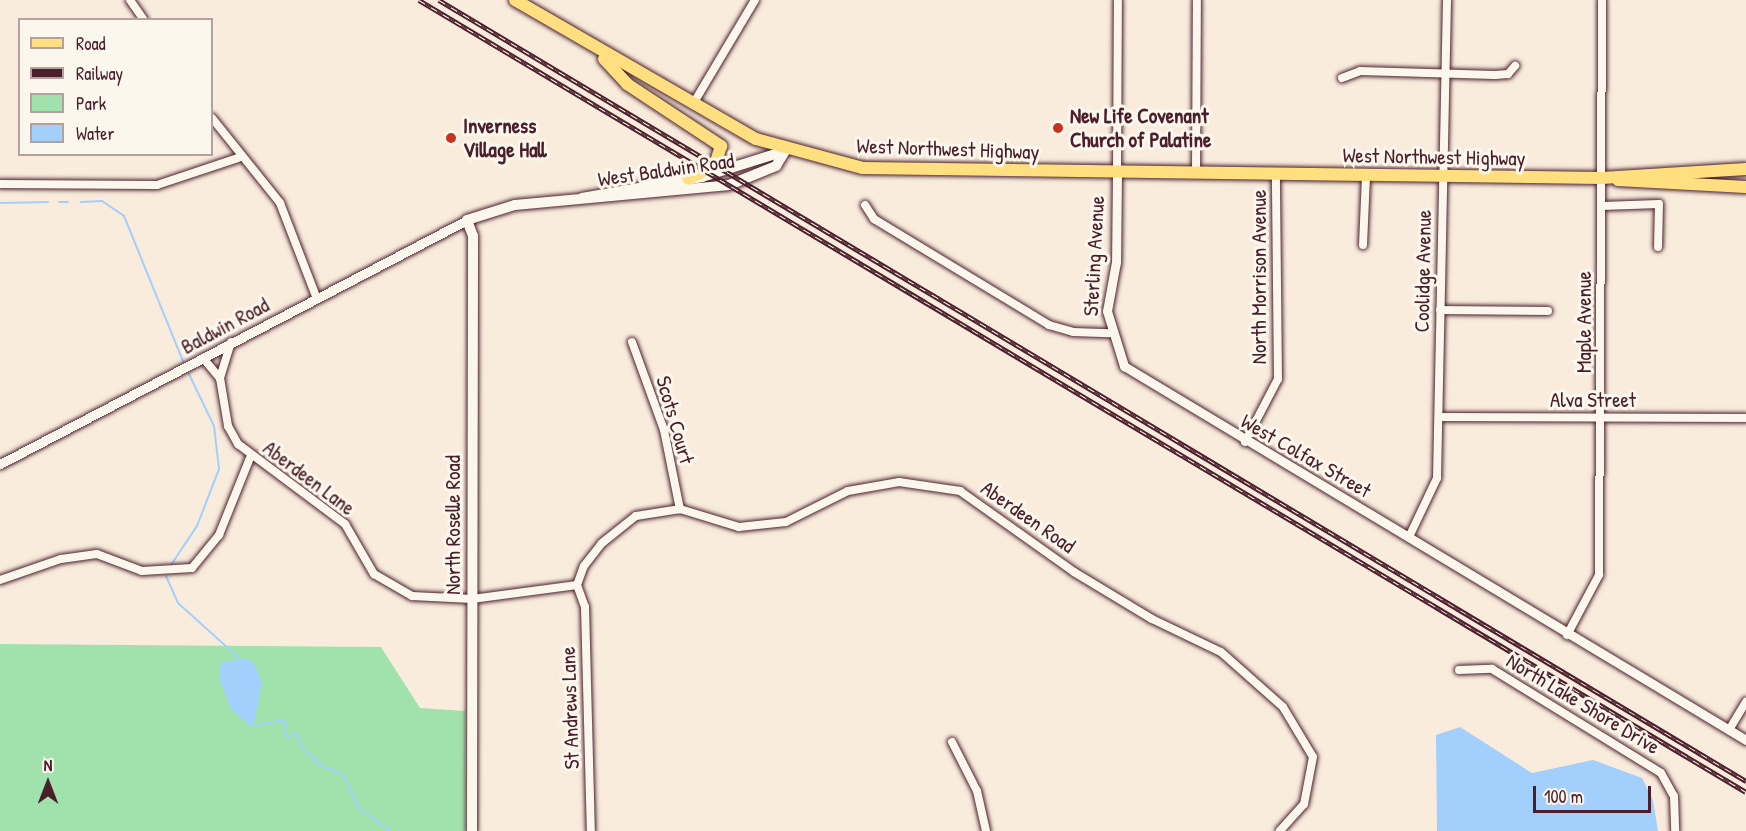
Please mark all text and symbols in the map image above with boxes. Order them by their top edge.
legend [18,18,213,156]
text: Road [76,31,106,56]
text: Railway [76,61,123,86]
text: Park [76,91,106,116]
place label: New Life Covenant Church of Palatine [1070,103,1211,153]
place label: Inverness Village Hall [463,113,546,163]
text: Water [76,121,114,146]
marker: New Life Covenant Church of Palatine [1051,121,1065,135]
marker: Inverness Village Hall [444,131,458,145]
street label: West Northwest Highway [856,133,1040,165]
street label: West Northwest Highway [1342,143,1526,171]
street label: West Baldwin Road [596,148,736,192]
street label: North Morrison Avenue [1246,190,1272,364]
street label: Sterling Avenue [1078,195,1110,317]
street label: Coolidge Avenue [1409,209,1437,333]
street label: Maple Avenue [1571,271,1597,373]
street label: Baldwin Road [177,292,273,360]
street label: Scots Court [650,373,700,467]
street label: Alva Street [1550,387,1636,413]
street label: West Colfax Street [1237,409,1375,503]
street label: Aberdeen Lane [258,435,360,521]
street label: North Roselle Road [440,455,466,595]
street label: Aberdeen Road [976,475,1080,559]
street label: St Andrews Lane [555,646,585,770]
street label: North Lake Shore Drive [1502,648,1664,760]
north arrow [18,753,78,813]
text: N [44,754,52,776]
scale bar [1536,774,1654,812]
text: 100 m [1544,784,1583,809]

